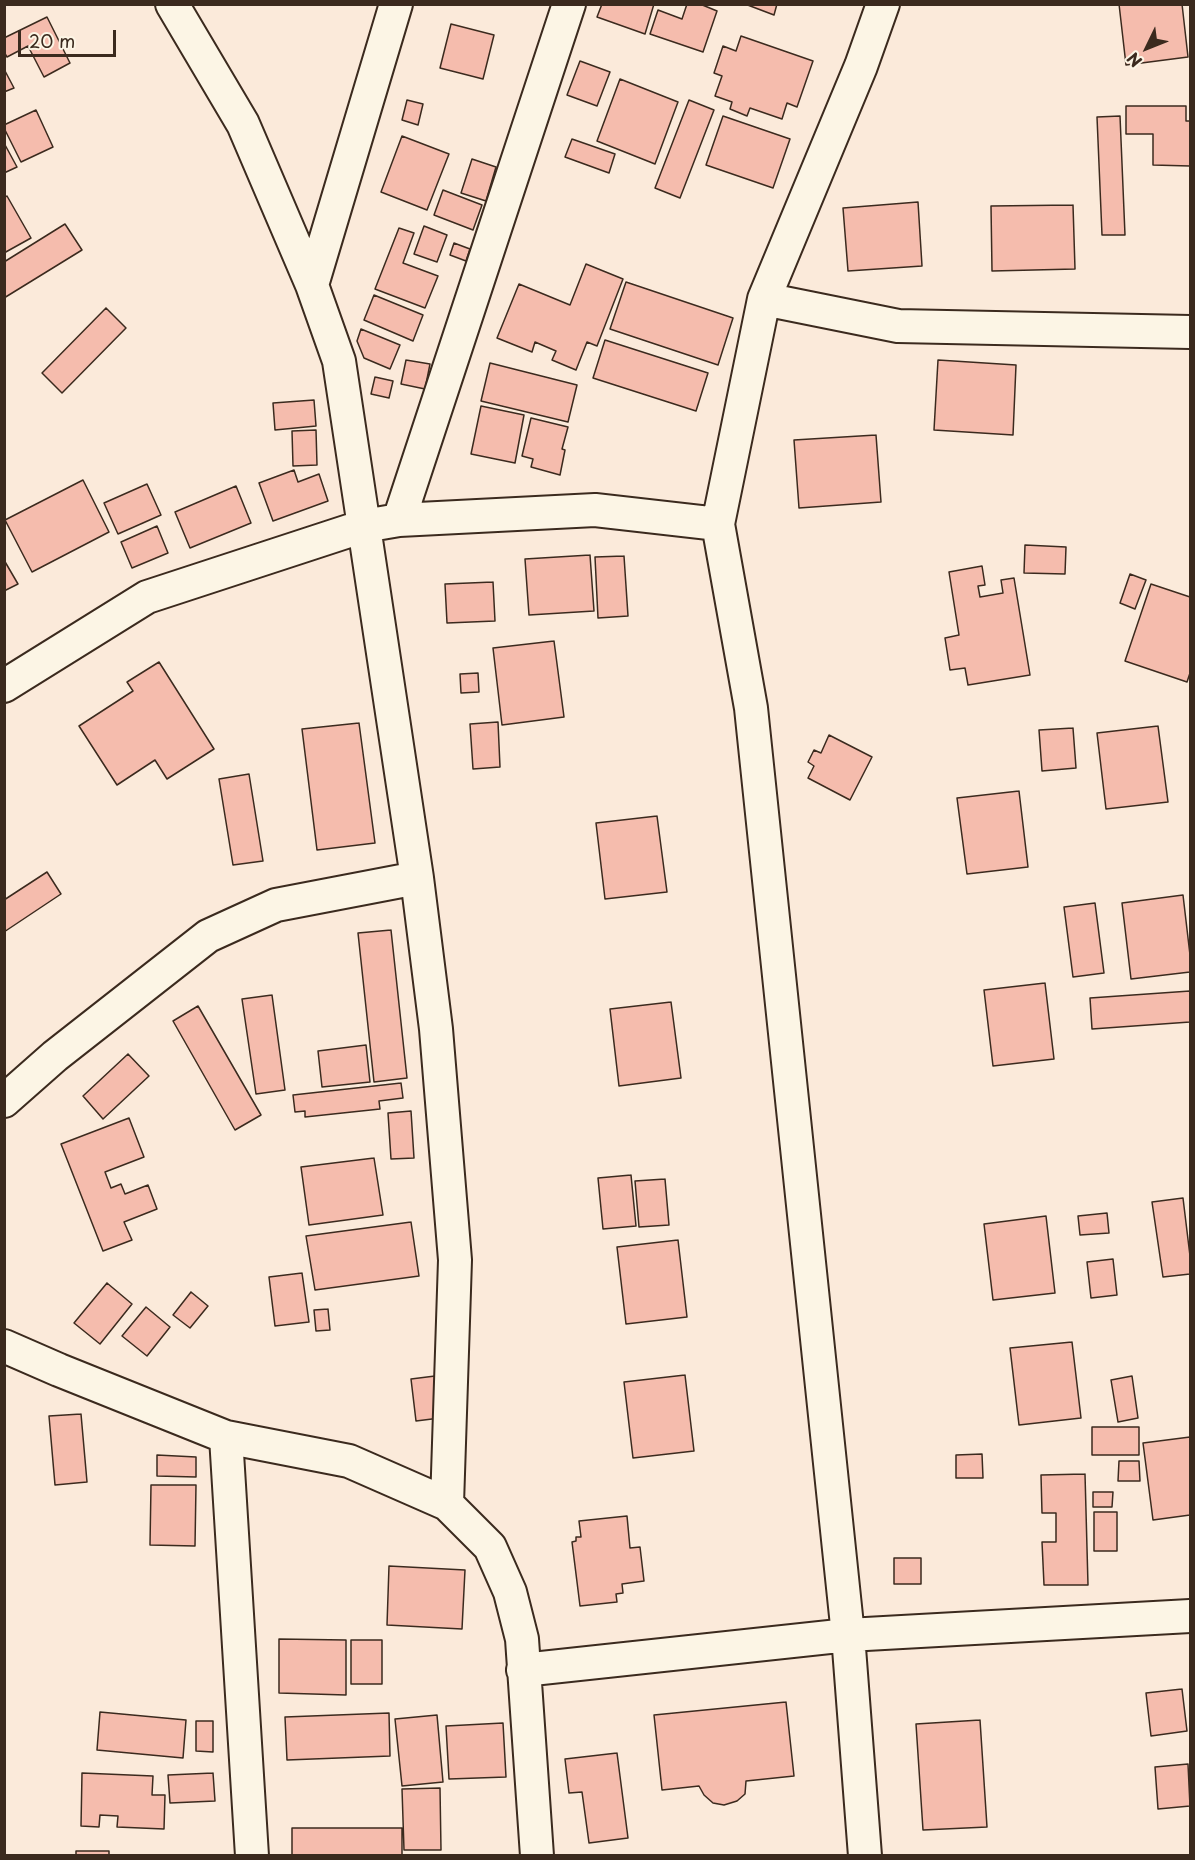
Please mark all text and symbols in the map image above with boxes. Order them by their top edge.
scale bar [21,18,118,56]
north arrow [1117,18,1177,78]
text: 20 m [29,27,75,54]
text: N [1121,47,1147,73]

